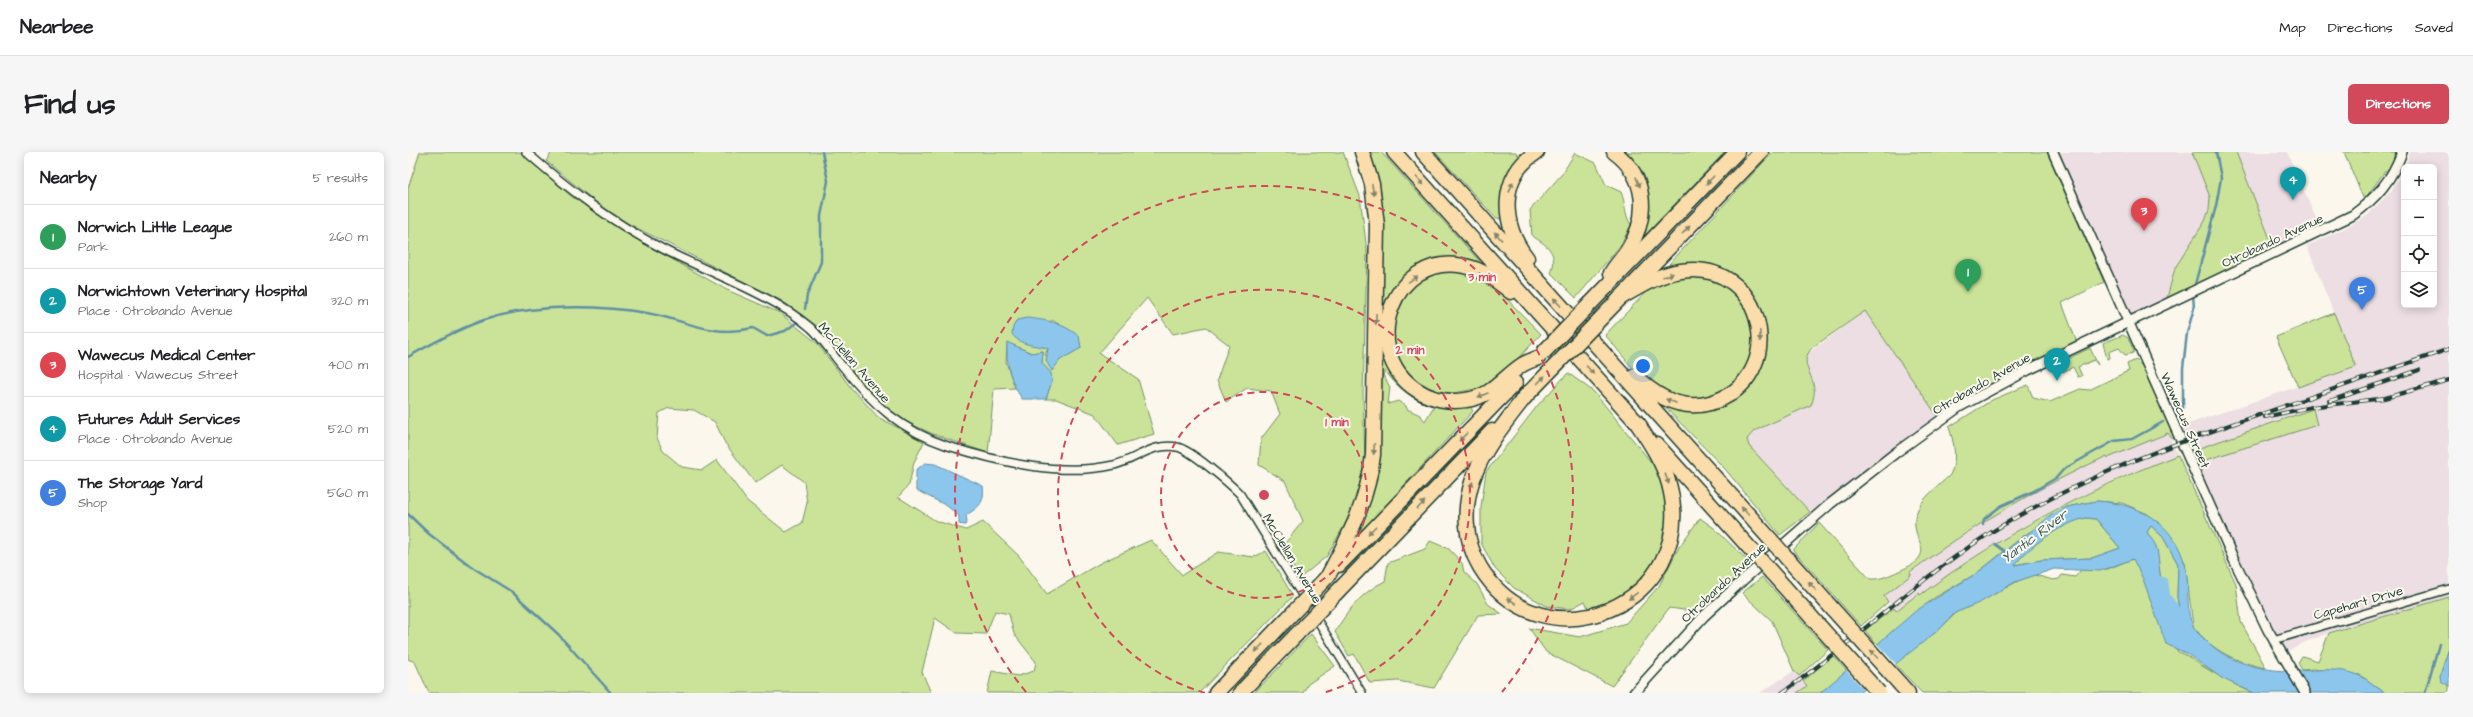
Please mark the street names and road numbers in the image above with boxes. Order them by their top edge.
street label: Otrobando Avenue [2219,209,2326,272]
street label: McClellan Avenue [814,318,894,407]
street label: Otrobando Avenue [1929,348,2034,419]
street label: Wawecus Street [2156,370,2215,472]
street label: McClellan Avenue [1258,510,1326,607]
street label: Otrobando Avenue [1677,539,1770,627]
street label: Capehart Drive [2312,582,2405,624]

